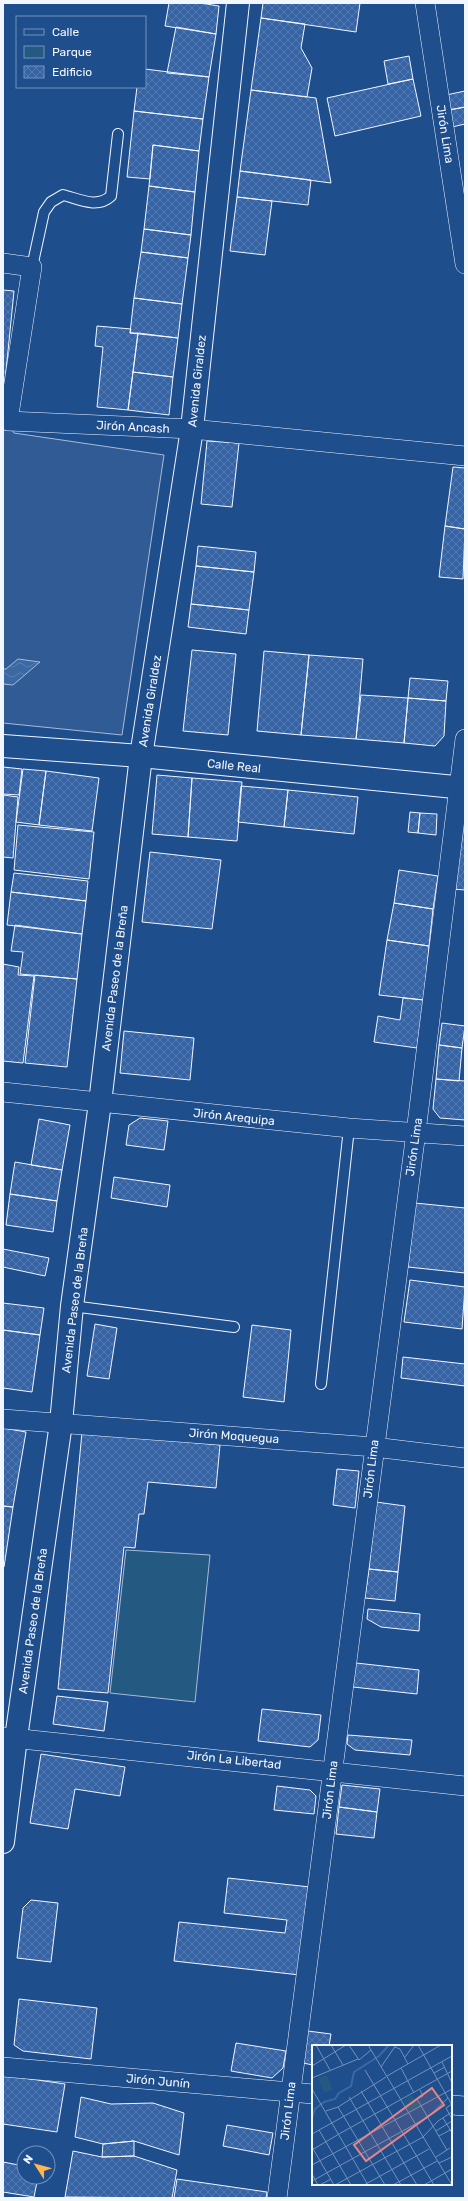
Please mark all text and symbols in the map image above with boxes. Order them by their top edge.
legend [16,16,146,88]
text: Calle [52,25,79,39]
text: Parque [52,45,92,59]
text: Edificio [52,65,92,79]
street label: Jirón Lima [433,104,457,164]
street label: Avenida Giraldez [185,334,209,428]
street label: Jirón Ancash [96,418,170,436]
street label: Avenida Giraldez [136,654,164,748]
street label: Calle Real [206,756,262,776]
street label: Avenida Paseo de la Breña [99,904,131,1052]
street label: Jirón Arequipa [192,1106,276,1128]
street label: Jirón Lima [403,1117,425,1177]
street label: Avenida Paseo de la Breña [59,1226,91,1374]
street label: Jirón Moquegua [188,1426,280,1446]
street label: Jirón Lima [360,1439,382,1499]
street label: Avenida Paseo de la Breña [16,1547,50,1695]
street label: Jirón La Libertad [186,1748,282,1772]
street label: Jirón Lima [319,1760,341,1820]
inset map [312,2045,452,2185]
street label: Jirón Junín [125,2071,191,2091]
street label: Jirón Lima [277,2081,299,2141]
north arrow [16,2145,56,2185]
text: N [21,2152,36,2166]

